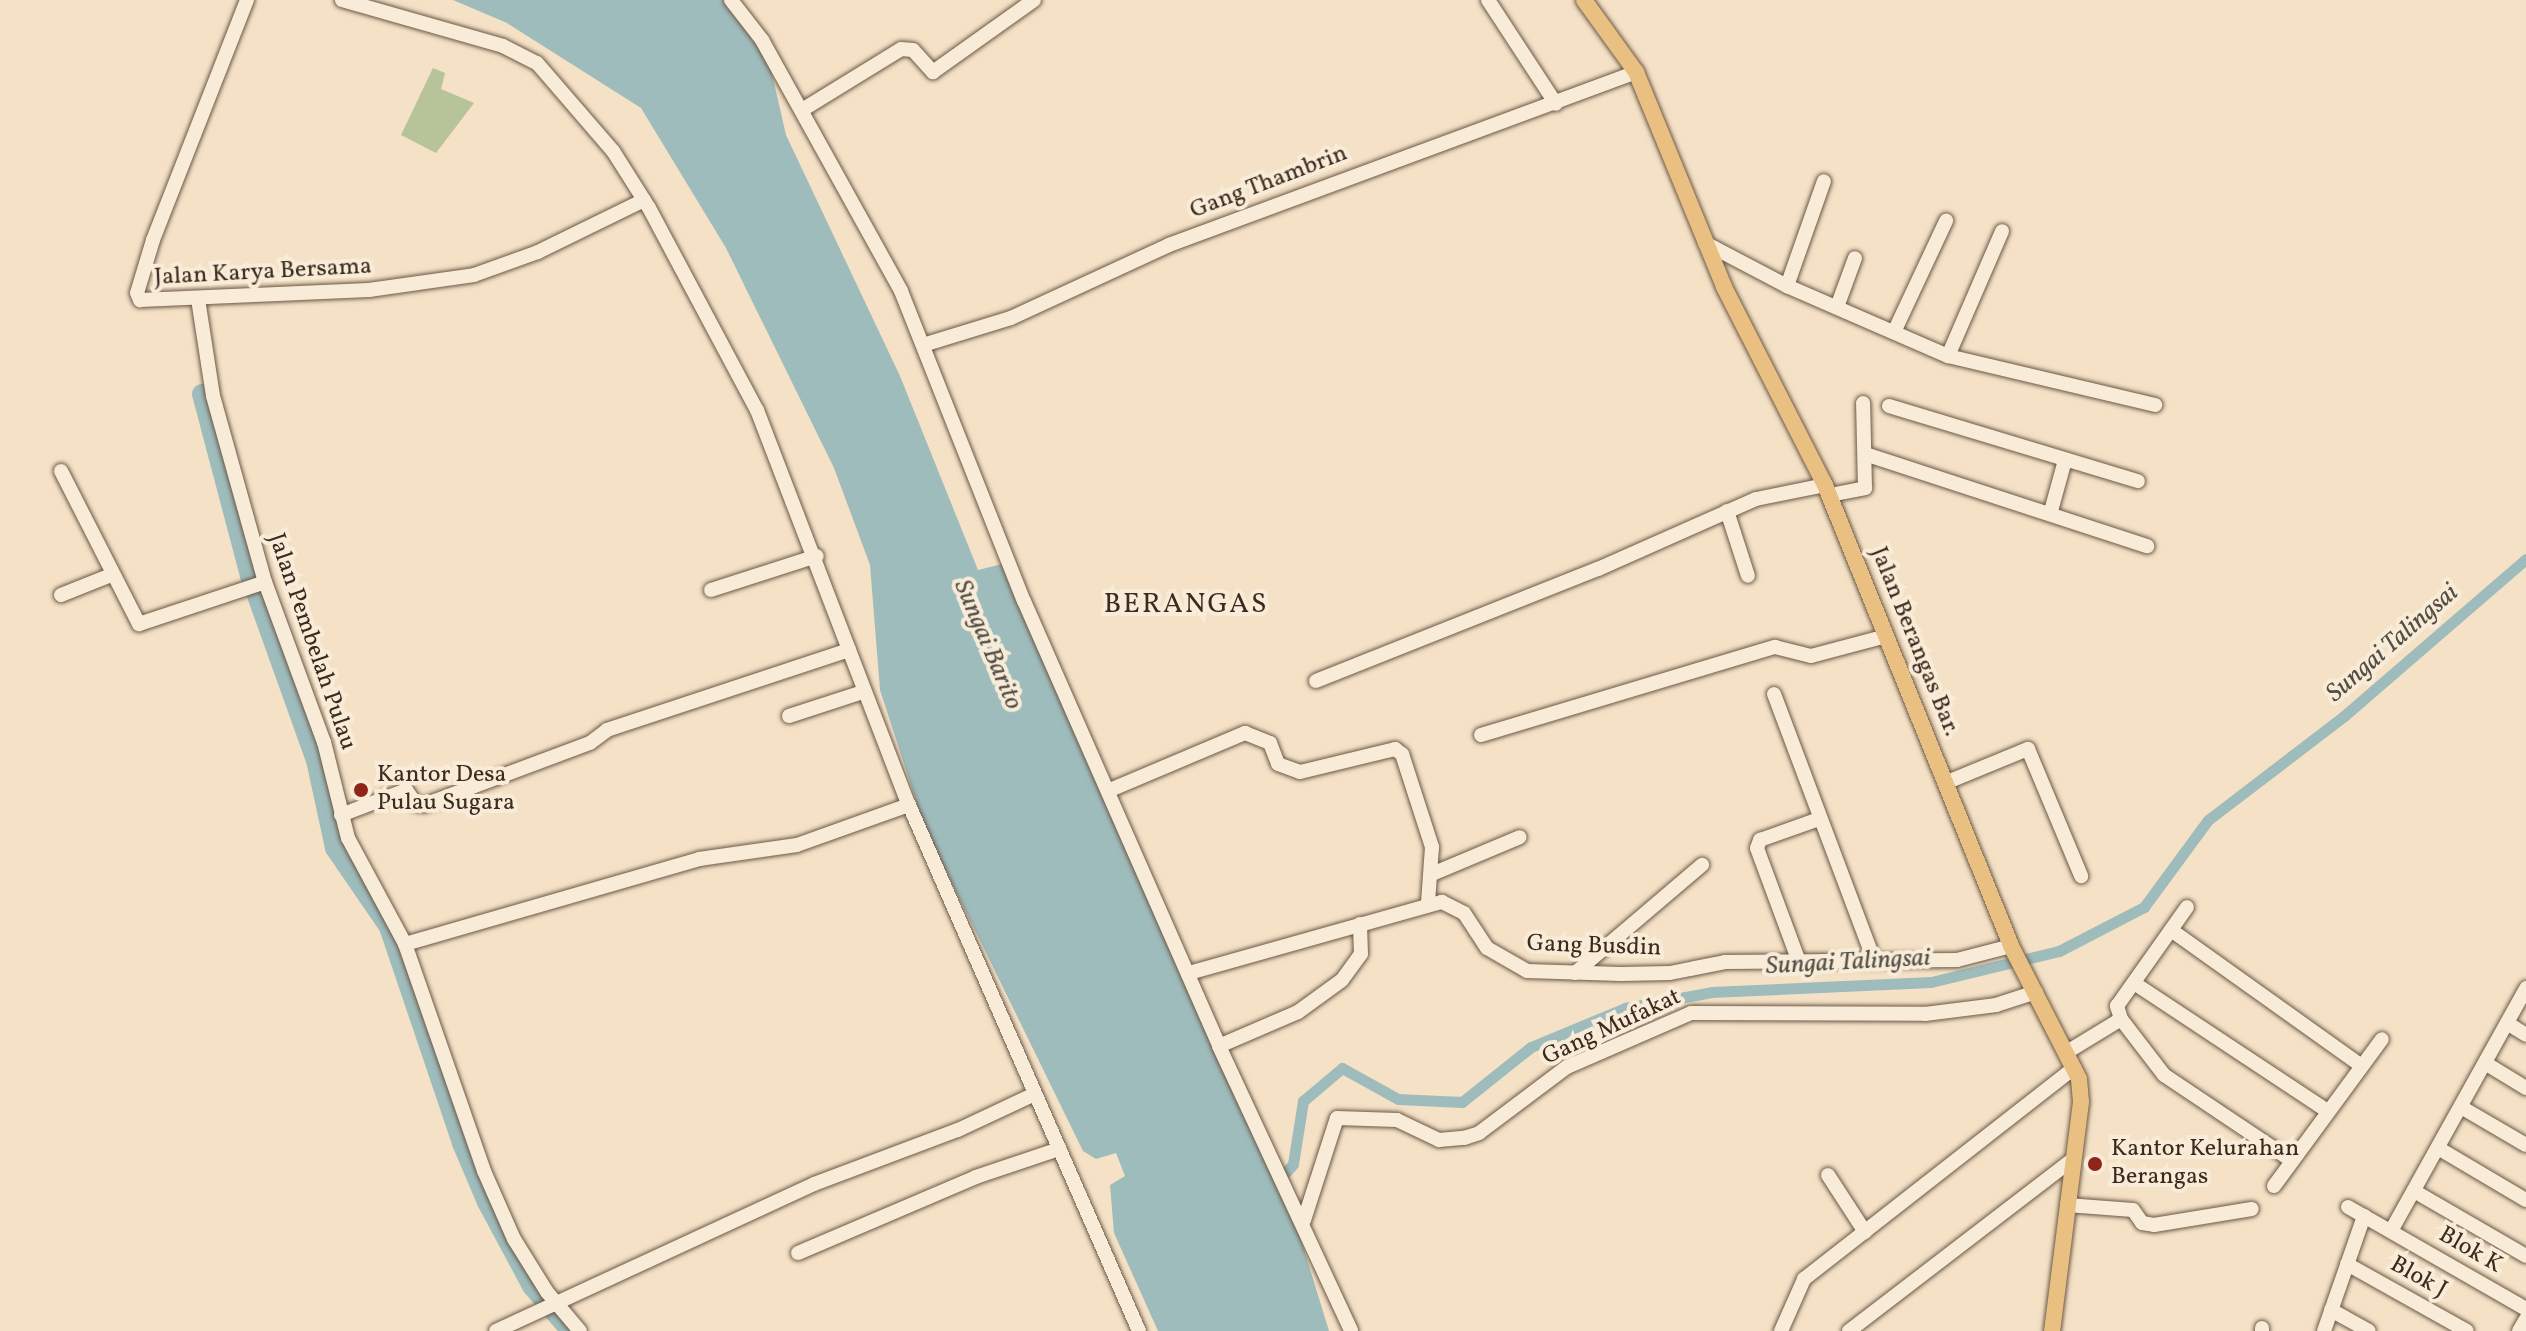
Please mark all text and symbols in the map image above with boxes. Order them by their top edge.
street label: Gang Thambrin [1186,140,1352,226]
street label: Jalan Karya Bersama [153,253,373,293]
street label: Jalan Pembelah Pulau [260,530,362,754]
street label: Jalan Berangas Bar. [1863,543,1965,741]
water label: Sungai Barito [946,575,1028,715]
water label: Sungai Talingsai [2321,578,2465,710]
district label: BERANGAS [1104,588,1268,622]
place label: Kantor Desa Pulau Sugara [377,762,515,818]
marker: Kantor Desa Pulau Sugara [352,781,370,799]
street label: Gang Busdin [1526,930,1662,964]
water label: Sungai Talingsai [1765,943,1931,983]
street label: Gang Mufakat [1538,983,1686,1073]
place label: Kantor Kelurahan Berangas [2111,1136,2299,1192]
marker: Kantor Kelurahan Berangas [2086,1155,2104,1173]
street label: Blok K [2433,1221,2507,1281]
street label: Blok J [2385,1251,2451,1305]

